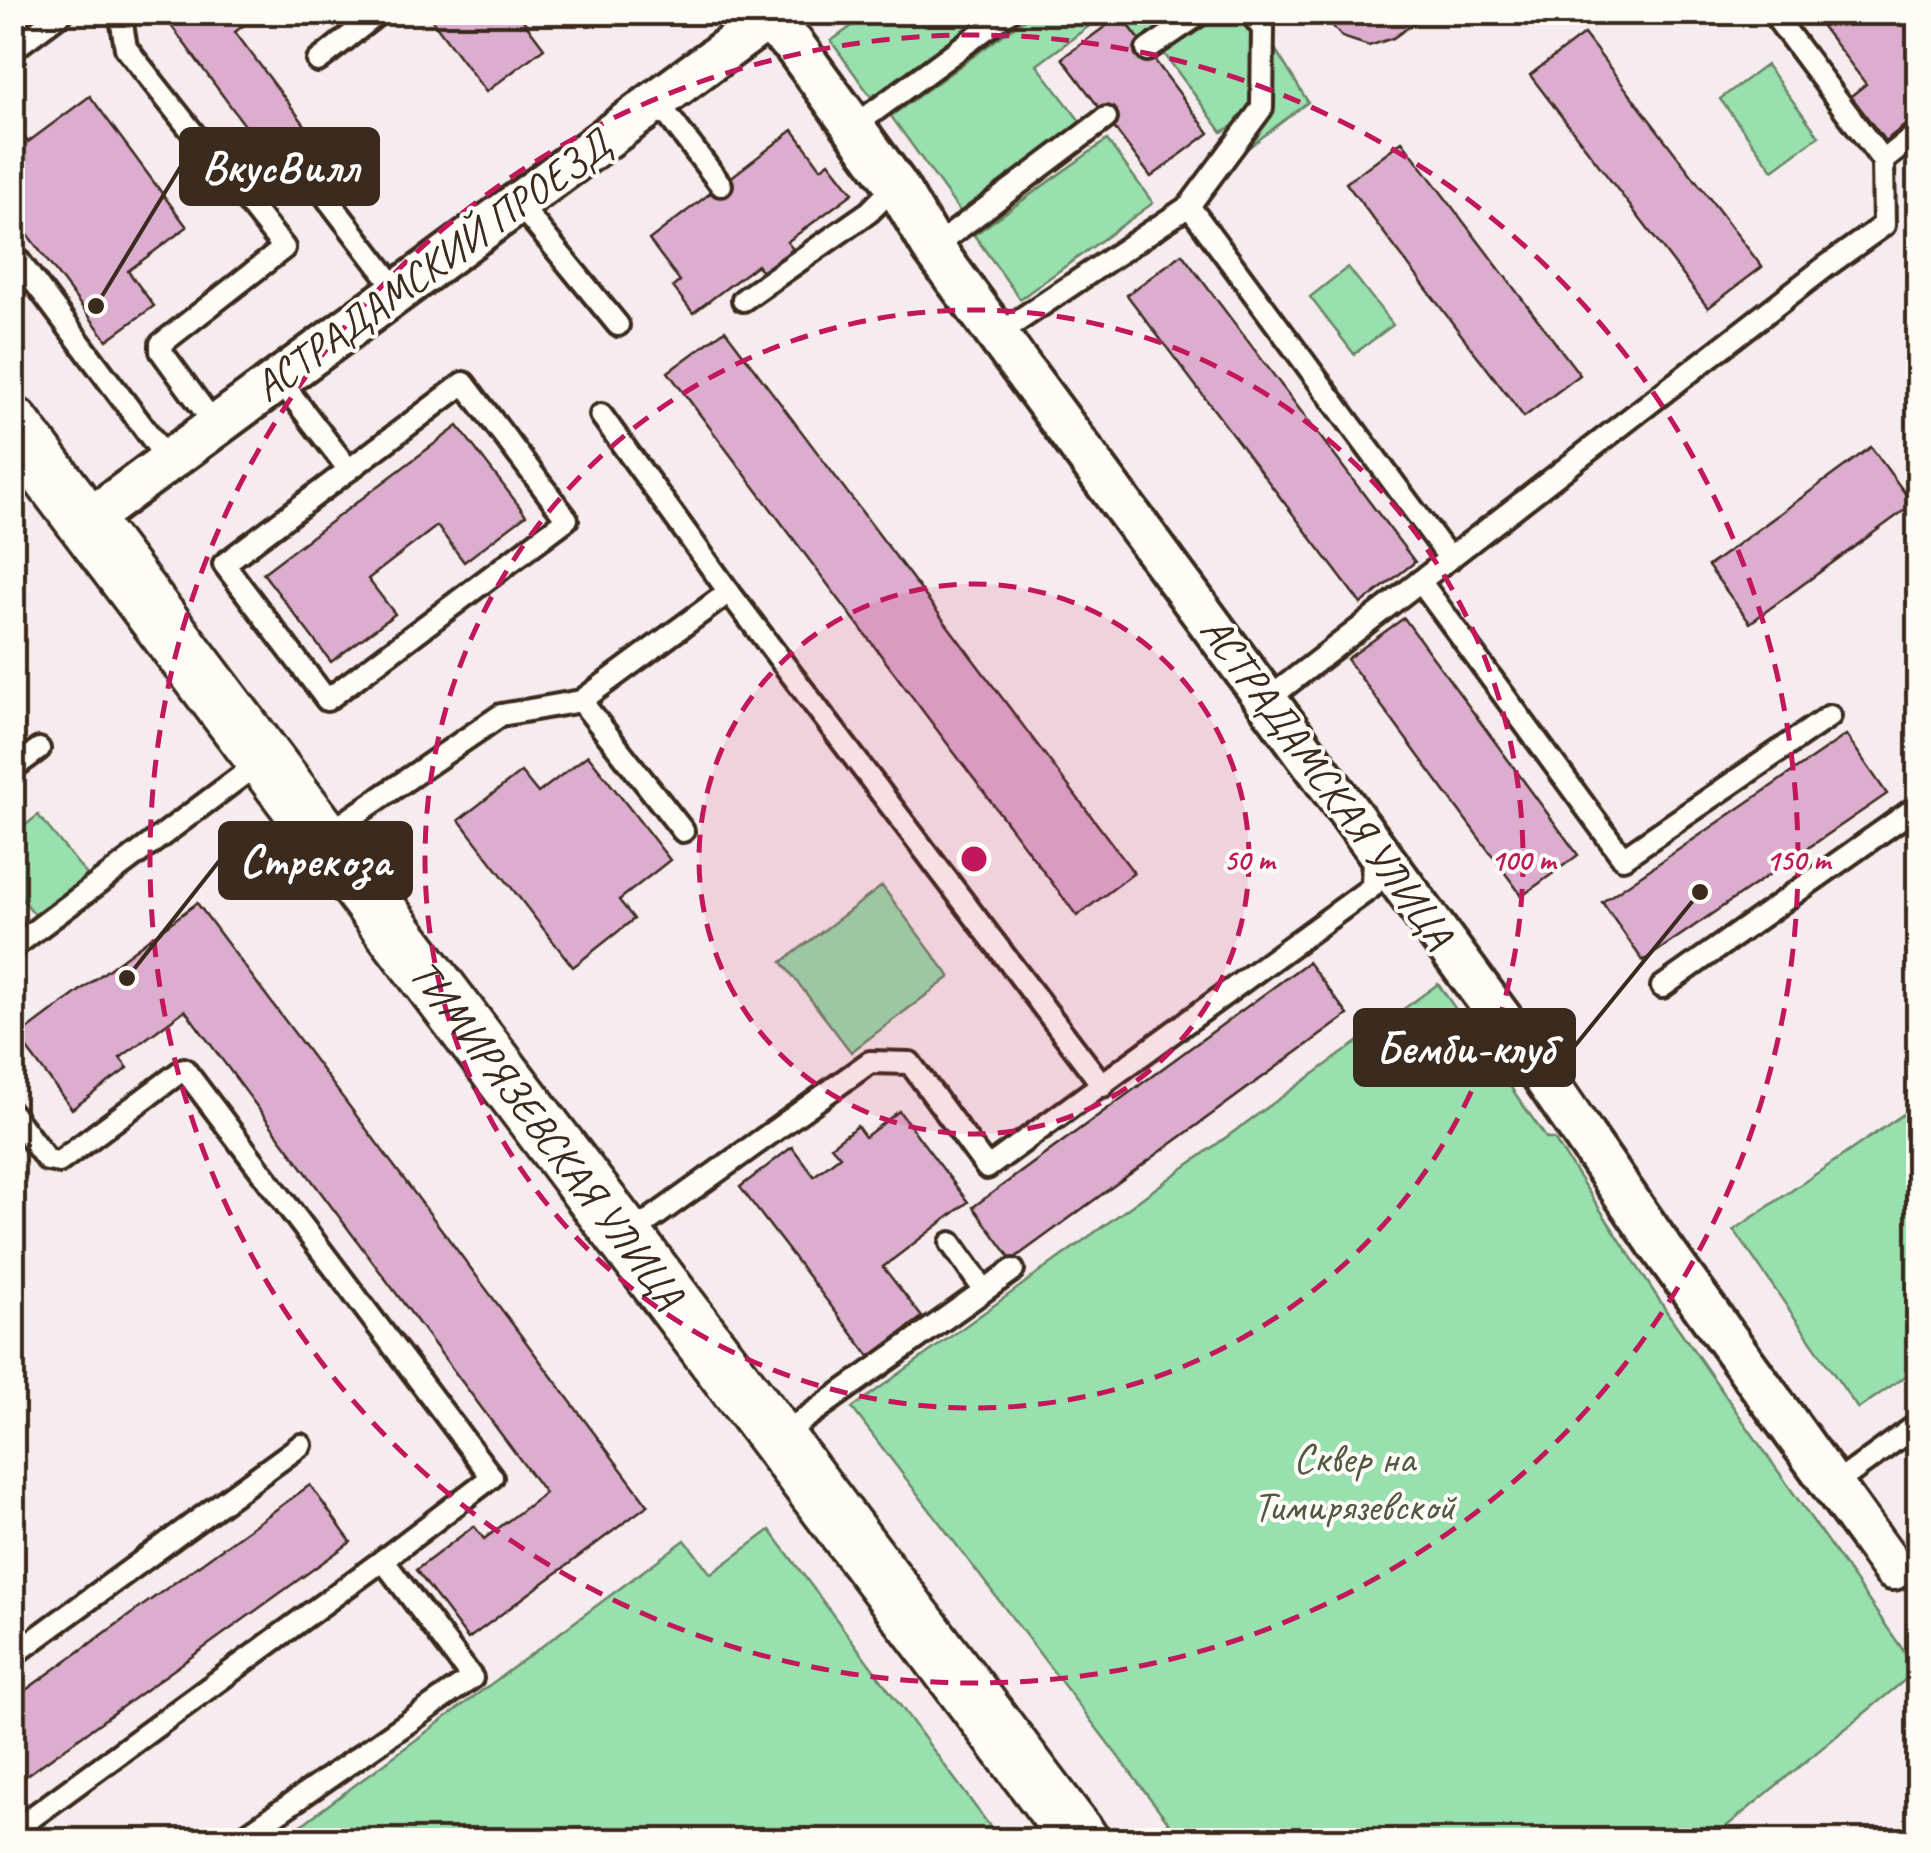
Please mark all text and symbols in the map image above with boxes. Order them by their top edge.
street label: АСТРАДАМСКИЙ ПРОЕЗД [244,117,623,413]
callout: ВкусВилл [181,129,378,204]
text: ВкусВилл [202,139,362,196]
street label: АСТРАДАМСКАЯ УЛИЦА [1189,606,1466,959]
callout: Стрекоза [220,823,411,898]
text: Стрекоза [239,833,394,890]
centre of rings [956,841,992,877]
text: 50 m [1224,841,1277,879]
text: 100 m [1491,841,1558,879]
text: 150 m [1766,841,1833,879]
street label: ТИМИРЯЗЕВСКАЯ УЛИЦА [398,949,696,1320]
callout: Бемби-клуб [1355,1010,1574,1085]
text: Бемби-клуб [1376,1020,1564,1077]
park label: Сквер на Тимирязевской [1253,1432,1457,1533]

